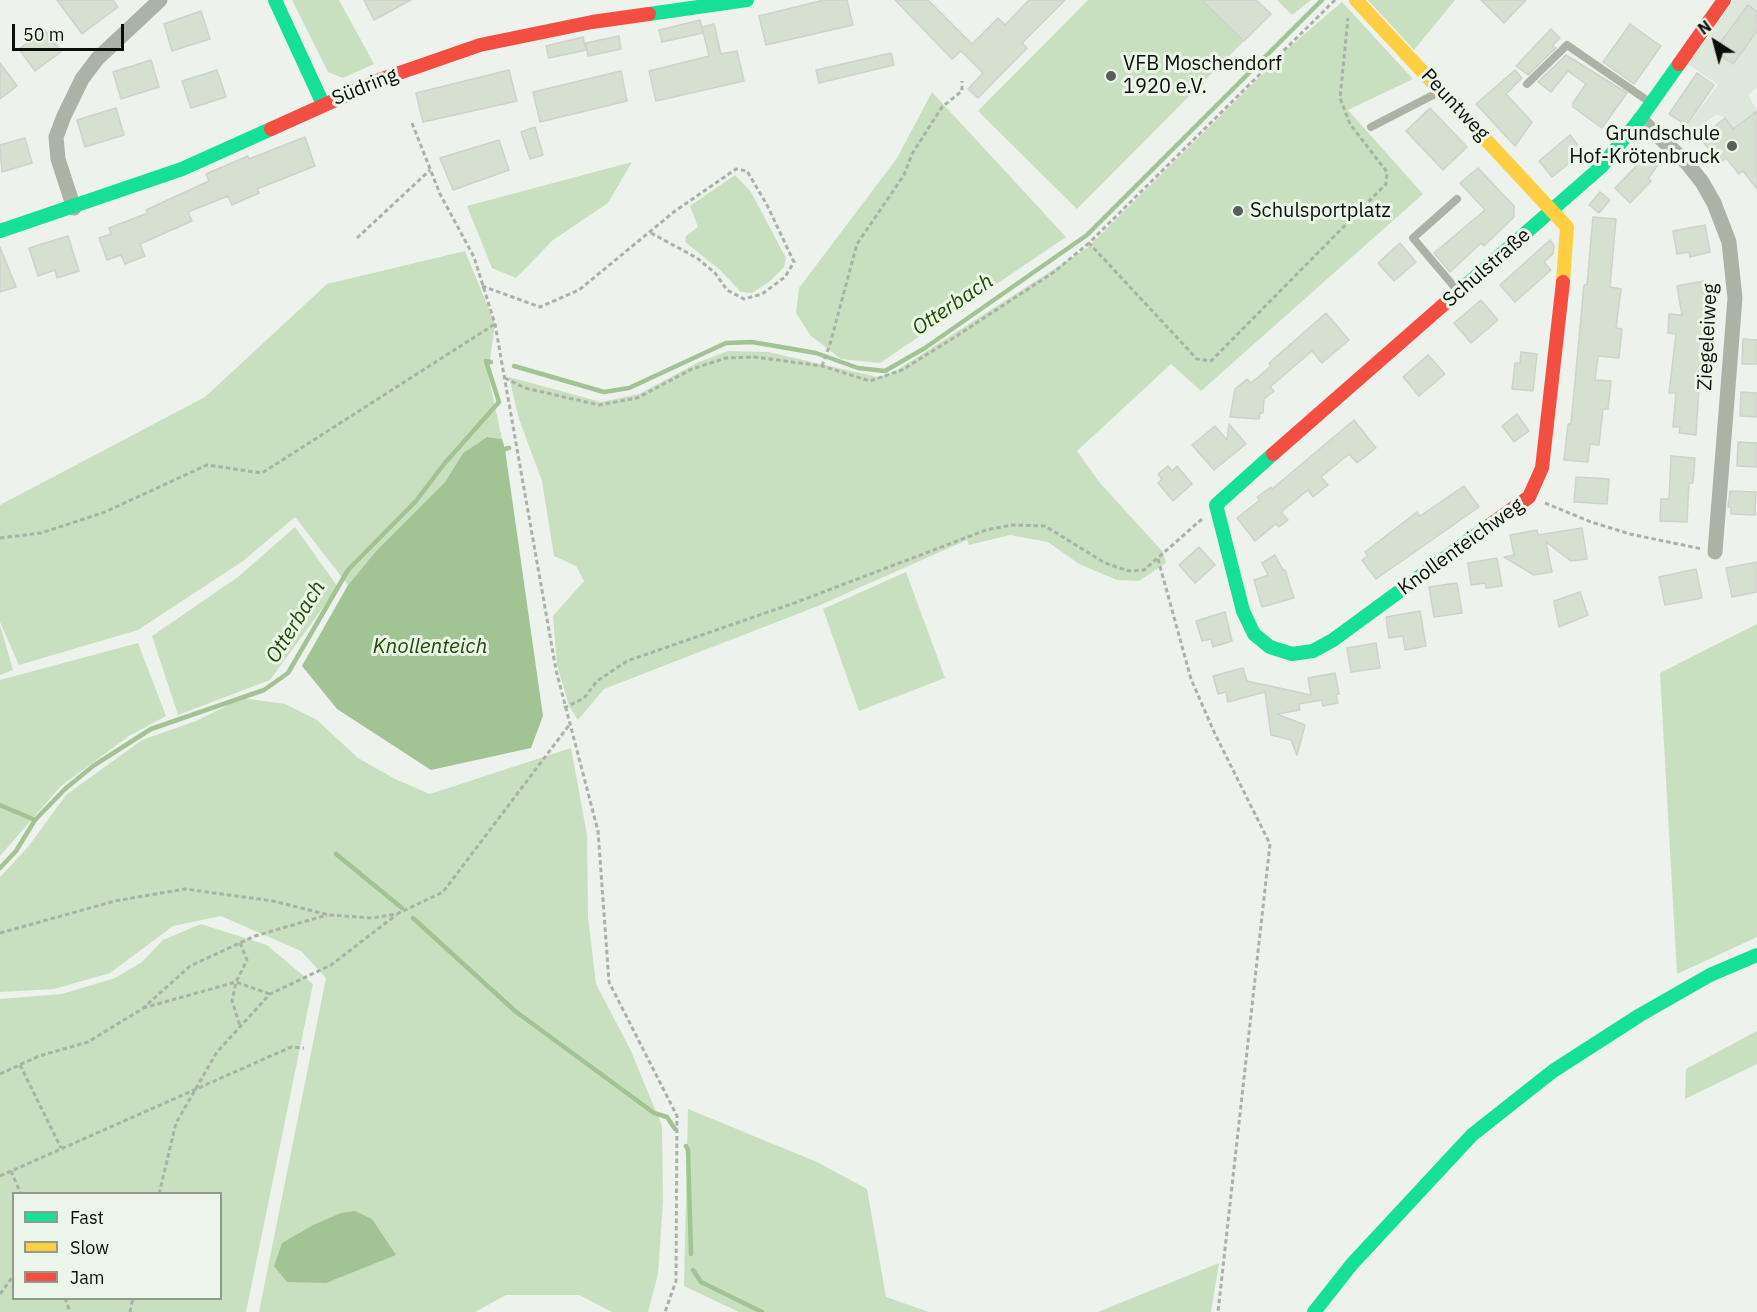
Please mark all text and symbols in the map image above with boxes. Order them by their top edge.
scale bar [15,12,128,50]
north arrow [1685,12,1745,72]
text: N [1694,16,1715,39]
text: 50 m [23,23,65,46]
place label: VFB Moschendorf 1920 e.V. [1123,52,1282,99]
street label: Südring [329,63,401,111]
street label: Peuntweg [1416,64,1494,146]
marker: VFB Moschendorf 1920 e.V. [1104,69,1118,83]
place label: Grundschule Hof-Krötenbruck [1569,122,1720,169]
marker: Grundschule Hof-Krötenbruck [1725,139,1739,153]
place label: Schulsportplatz [1250,199,1391,223]
marker: Schulsportplatz [1231,204,1245,218]
street label: Schulstraße [1438,223,1536,313]
water label: Otterbach [908,269,998,341]
street label: Ziegeleiweg [1693,283,1723,391]
street label: Knollenteichweg [1394,493,1528,601]
water label: Otterbach [261,576,331,668]
water label: Knollenteich [373,634,487,660]
legend [12,1192,222,1300]
text: Fast [70,1206,104,1229]
text: Slow [70,1236,109,1259]
text: Jam [70,1266,105,1289]

